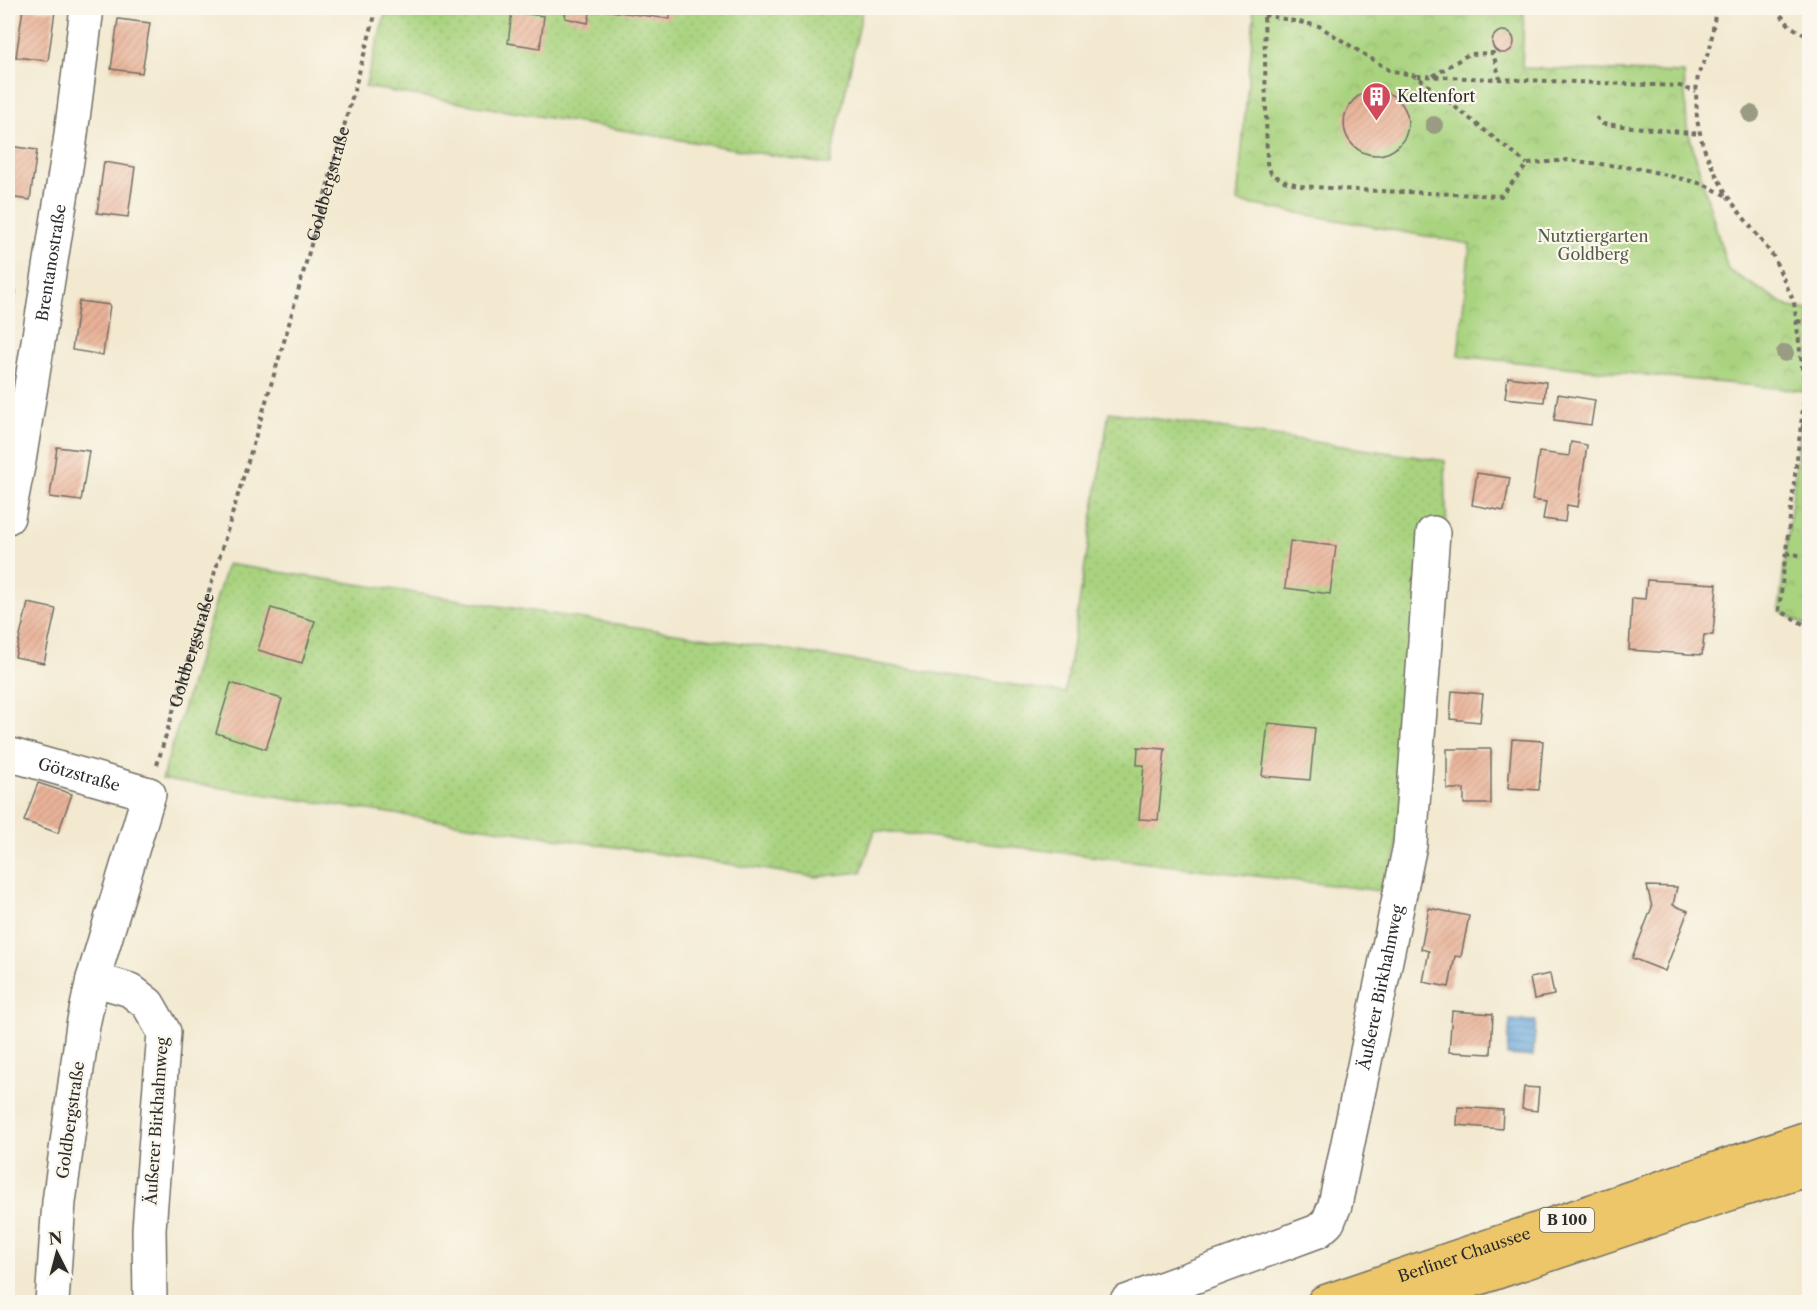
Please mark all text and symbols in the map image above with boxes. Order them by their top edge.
building icon: Keltenfort [1360,80,1392,122]
place label: Keltenfort [1397,86,1475,106]
street label: Goldbergstraße [302,124,354,244]
street label: Brentanostraße [32,203,70,323]
park label: Nutztiergarten Goldberg [1538,226,1648,264]
street label: Goldbergstraße [165,590,218,710]
street label: Götzstraße [36,753,123,795]
street label: Äußerer Birkhahnweg [1353,902,1407,1073]
street label: Äußerer Birkhahnweg [140,1036,172,1206]
street label: Goldbergstraße [52,1060,88,1180]
road number: B 100 [1540,1208,1594,1232]
north arrow [27,1223,87,1283]
street label: Berliner Chaussee [1395,1223,1533,1286]
text: N [47,1227,63,1249]

